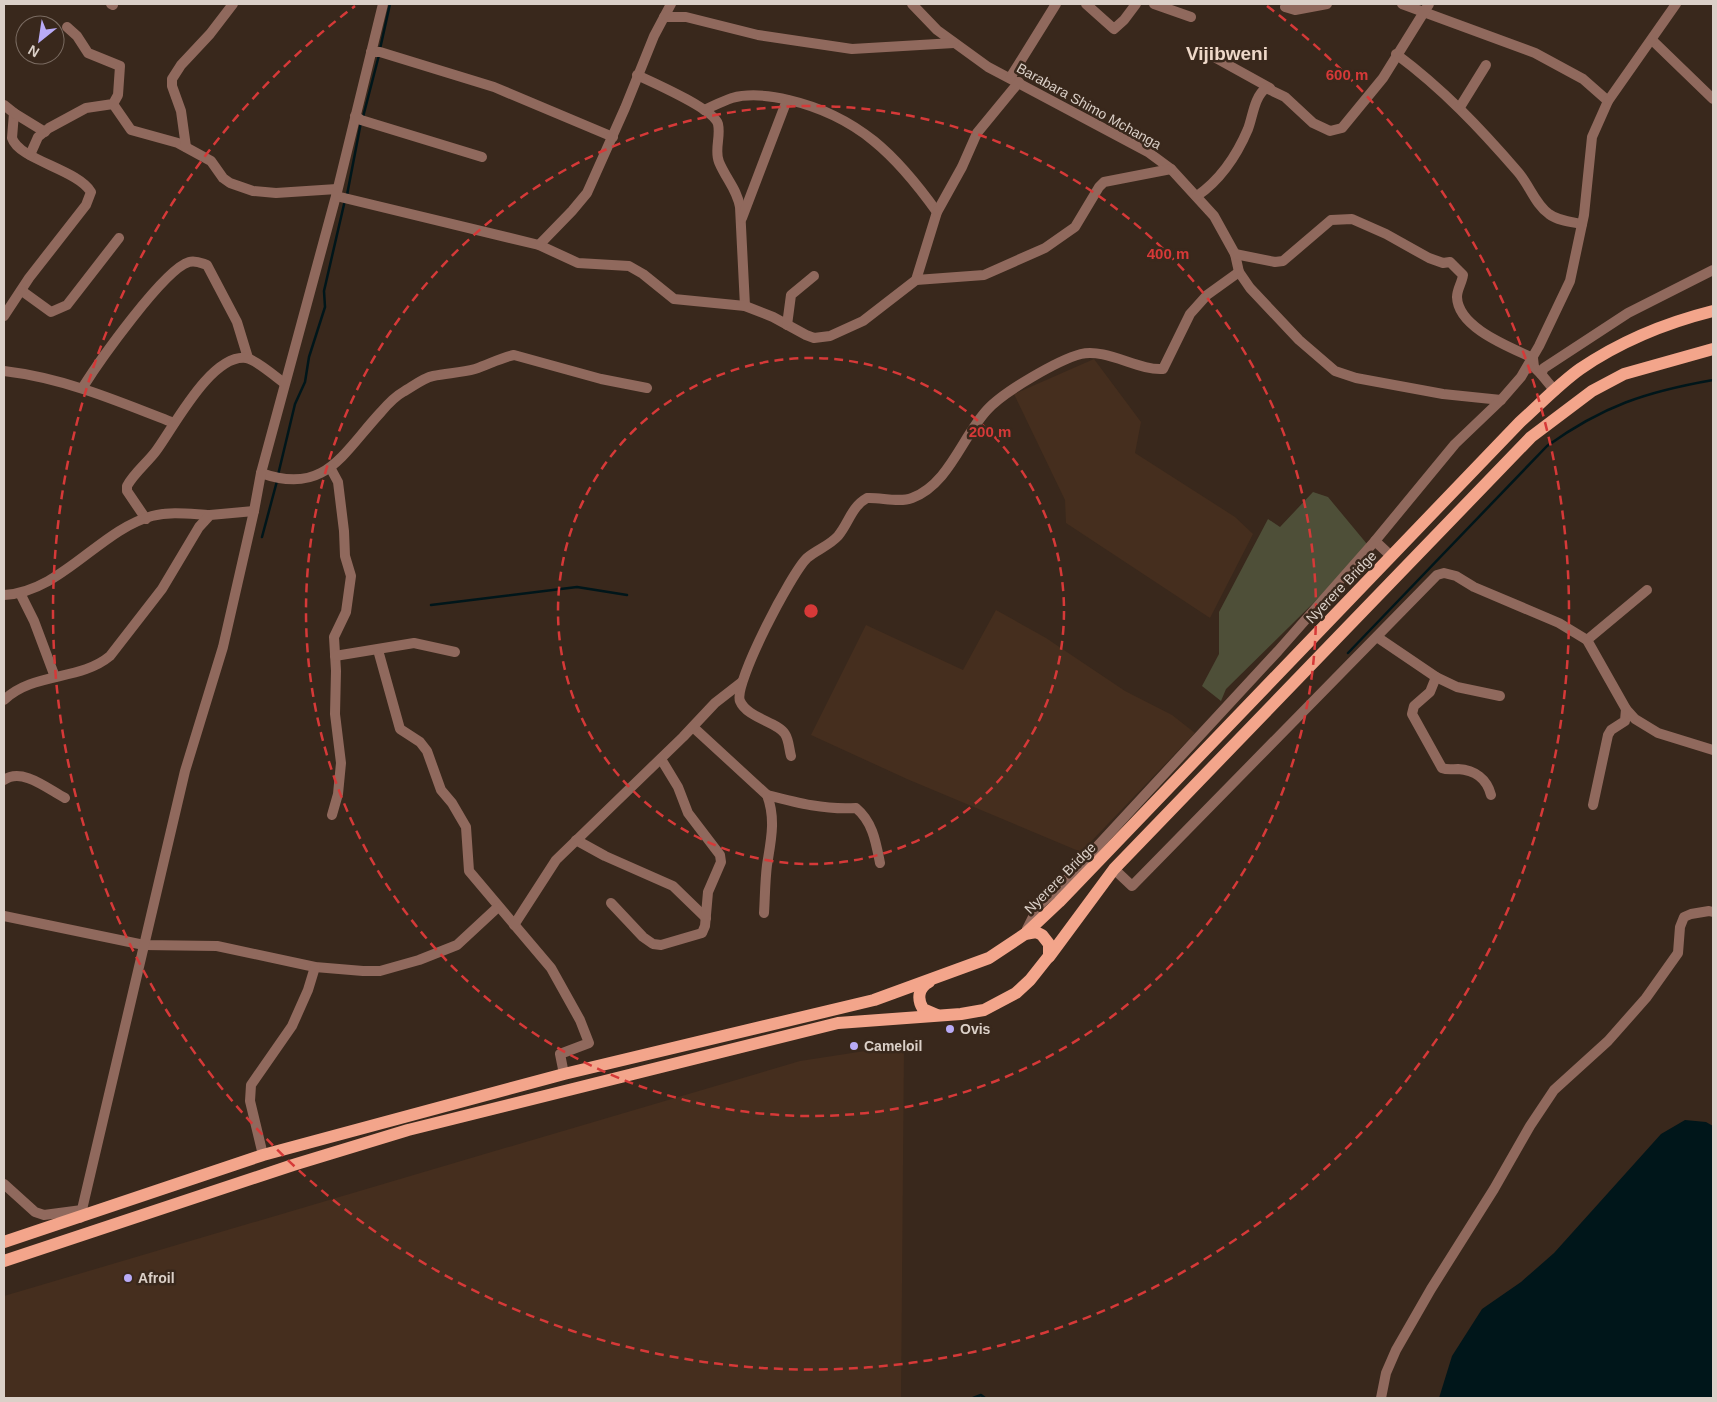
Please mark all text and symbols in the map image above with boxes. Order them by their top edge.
north arrow [15,15,65,65]
text: N [25,42,42,61]
district label: Vijibweni [1186,43,1268,64]
street label: Barabara Shimo Mchanga [1014,60,1164,153]
text: 600 m [1326,66,1368,83]
text: 400 m [1147,245,1189,262]
text: 200 m [969,423,1011,440]
street label: Nyerere Bridge [1303,547,1380,626]
centre of rings [802,602,820,620]
street label: Nyerere Bridge [1021,839,1099,917]
place label: Ovis [960,1021,991,1037]
marker: Ovis [944,1023,956,1035]
place label: Cameloil [864,1038,922,1054]
marker: Cameloil [848,1040,860,1052]
place label: Afroil [138,1270,175,1286]
marker: Afroil [122,1272,134,1284]

